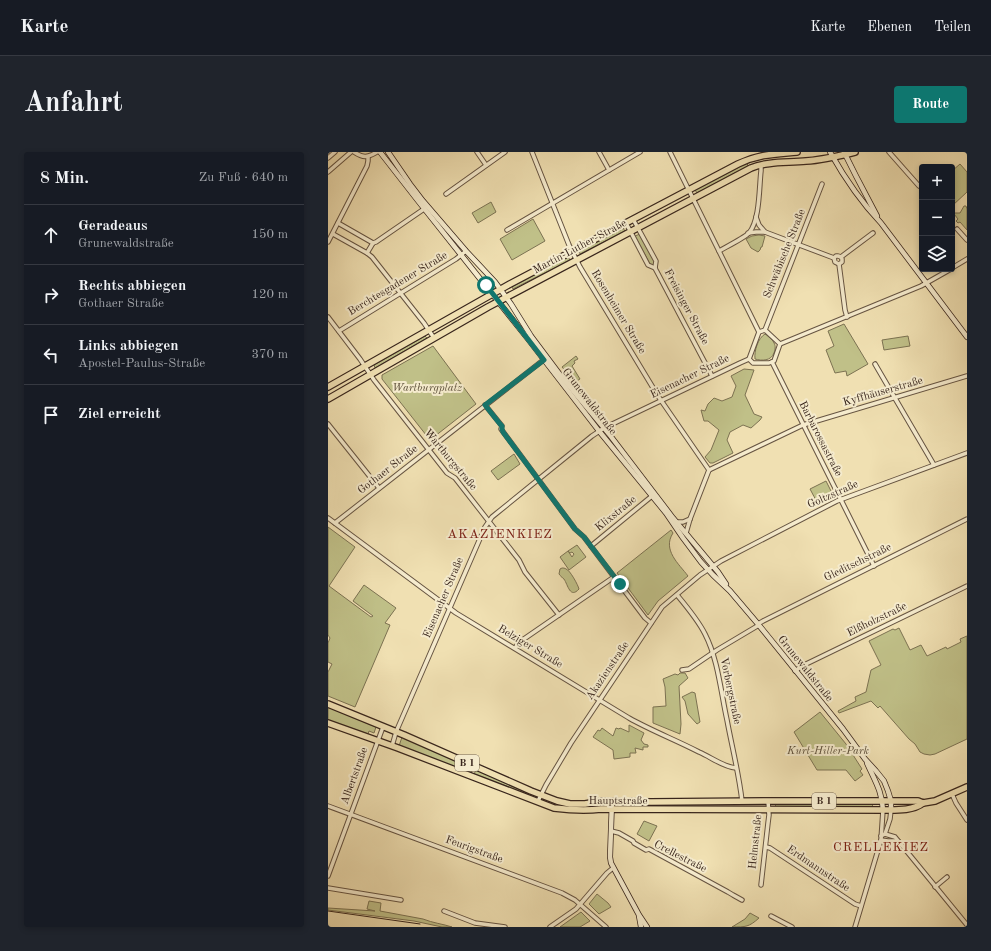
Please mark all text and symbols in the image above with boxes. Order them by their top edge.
text: Karte [20,18,68,37]
text: Karte [811,20,845,34]
text: Ebenen [867,20,912,34]
text: Teilen [934,20,971,34]
button: Route [894,86,967,123]
text: Anfahrt [24,90,123,118]
map controls [919,164,955,272]
button: + [919,164,955,200]
text: 8 Min. [40,170,89,187]
text: Zu Fuß · 640 m [199,171,288,184]
button: − [919,200,955,236]
street label: Schwäbische Straße [762,208,808,300]
street label: Martin-Luther-Straße [531,218,629,276]
text: Geradeaus [78,219,147,234]
icon: ahead [40,224,62,246]
text: 150 m [251,228,288,241]
button: layers [919,236,955,272]
text: Grunewaldstraße [78,237,174,250]
street label: Berchtesgadener Straße [346,250,450,318]
street label: Freisinger Straße [661,267,711,347]
street label: Rosenheimer Straße [589,268,647,356]
route start [477,276,495,294]
text: Rechts abbiegen [78,279,186,294]
icon: right [40,284,62,306]
text: 120 m [251,288,288,301]
text: Gothaer Straße [78,297,164,310]
text: Links abbiegen [78,339,179,354]
icon: left [40,344,62,366]
text: 370 m [251,348,288,361]
street label: Eisenacher Straße [649,353,731,401]
text: Apostel-Paulus-Straße [78,357,205,370]
street label: Grunewaldstraße [560,367,618,437]
street label: Kyffhäuserstraße [842,375,924,409]
park label: Wartburgplatz [392,383,462,394]
street label: Barbarossastraße [796,400,844,478]
icon: arrive [40,404,62,426]
text: Ziel erreicht [78,407,161,422]
street label: Wartburgstraße [421,427,479,493]
street label: Gothaer Straße [356,443,420,497]
street label: Goltzstraße [806,479,860,511]
street label: Klixstraße [593,494,639,534]
district label: AKAZIENKIEZ [447,528,553,541]
street label: Gleditschstraße [823,542,893,584]
street label: Eisenacher Straße [422,556,466,640]
route end [611,575,629,593]
street label: Elßholzstraße [845,601,909,639]
street label: Belziger Straße [496,623,564,671]
street label: Grunewaldstraße [775,634,835,704]
street label: Akazienstraße [584,640,632,702]
street label: Vorbergstraße [718,657,742,725]
street label: Albertstraße [340,746,370,806]
park label: Kurt-Hiller-Park [786,746,870,757]
road number: B 1 [455,755,479,771]
road number: B 1 [812,793,836,809]
street label: Hauptstraße [589,796,647,807]
street label: Helmstraße [748,814,764,870]
street label: Feurigstraße [444,834,504,866]
street label: Crellestraße [652,839,708,875]
district label: CRELLEKIEZ [833,841,929,854]
street label: Erdmannstraße [785,844,851,894]

